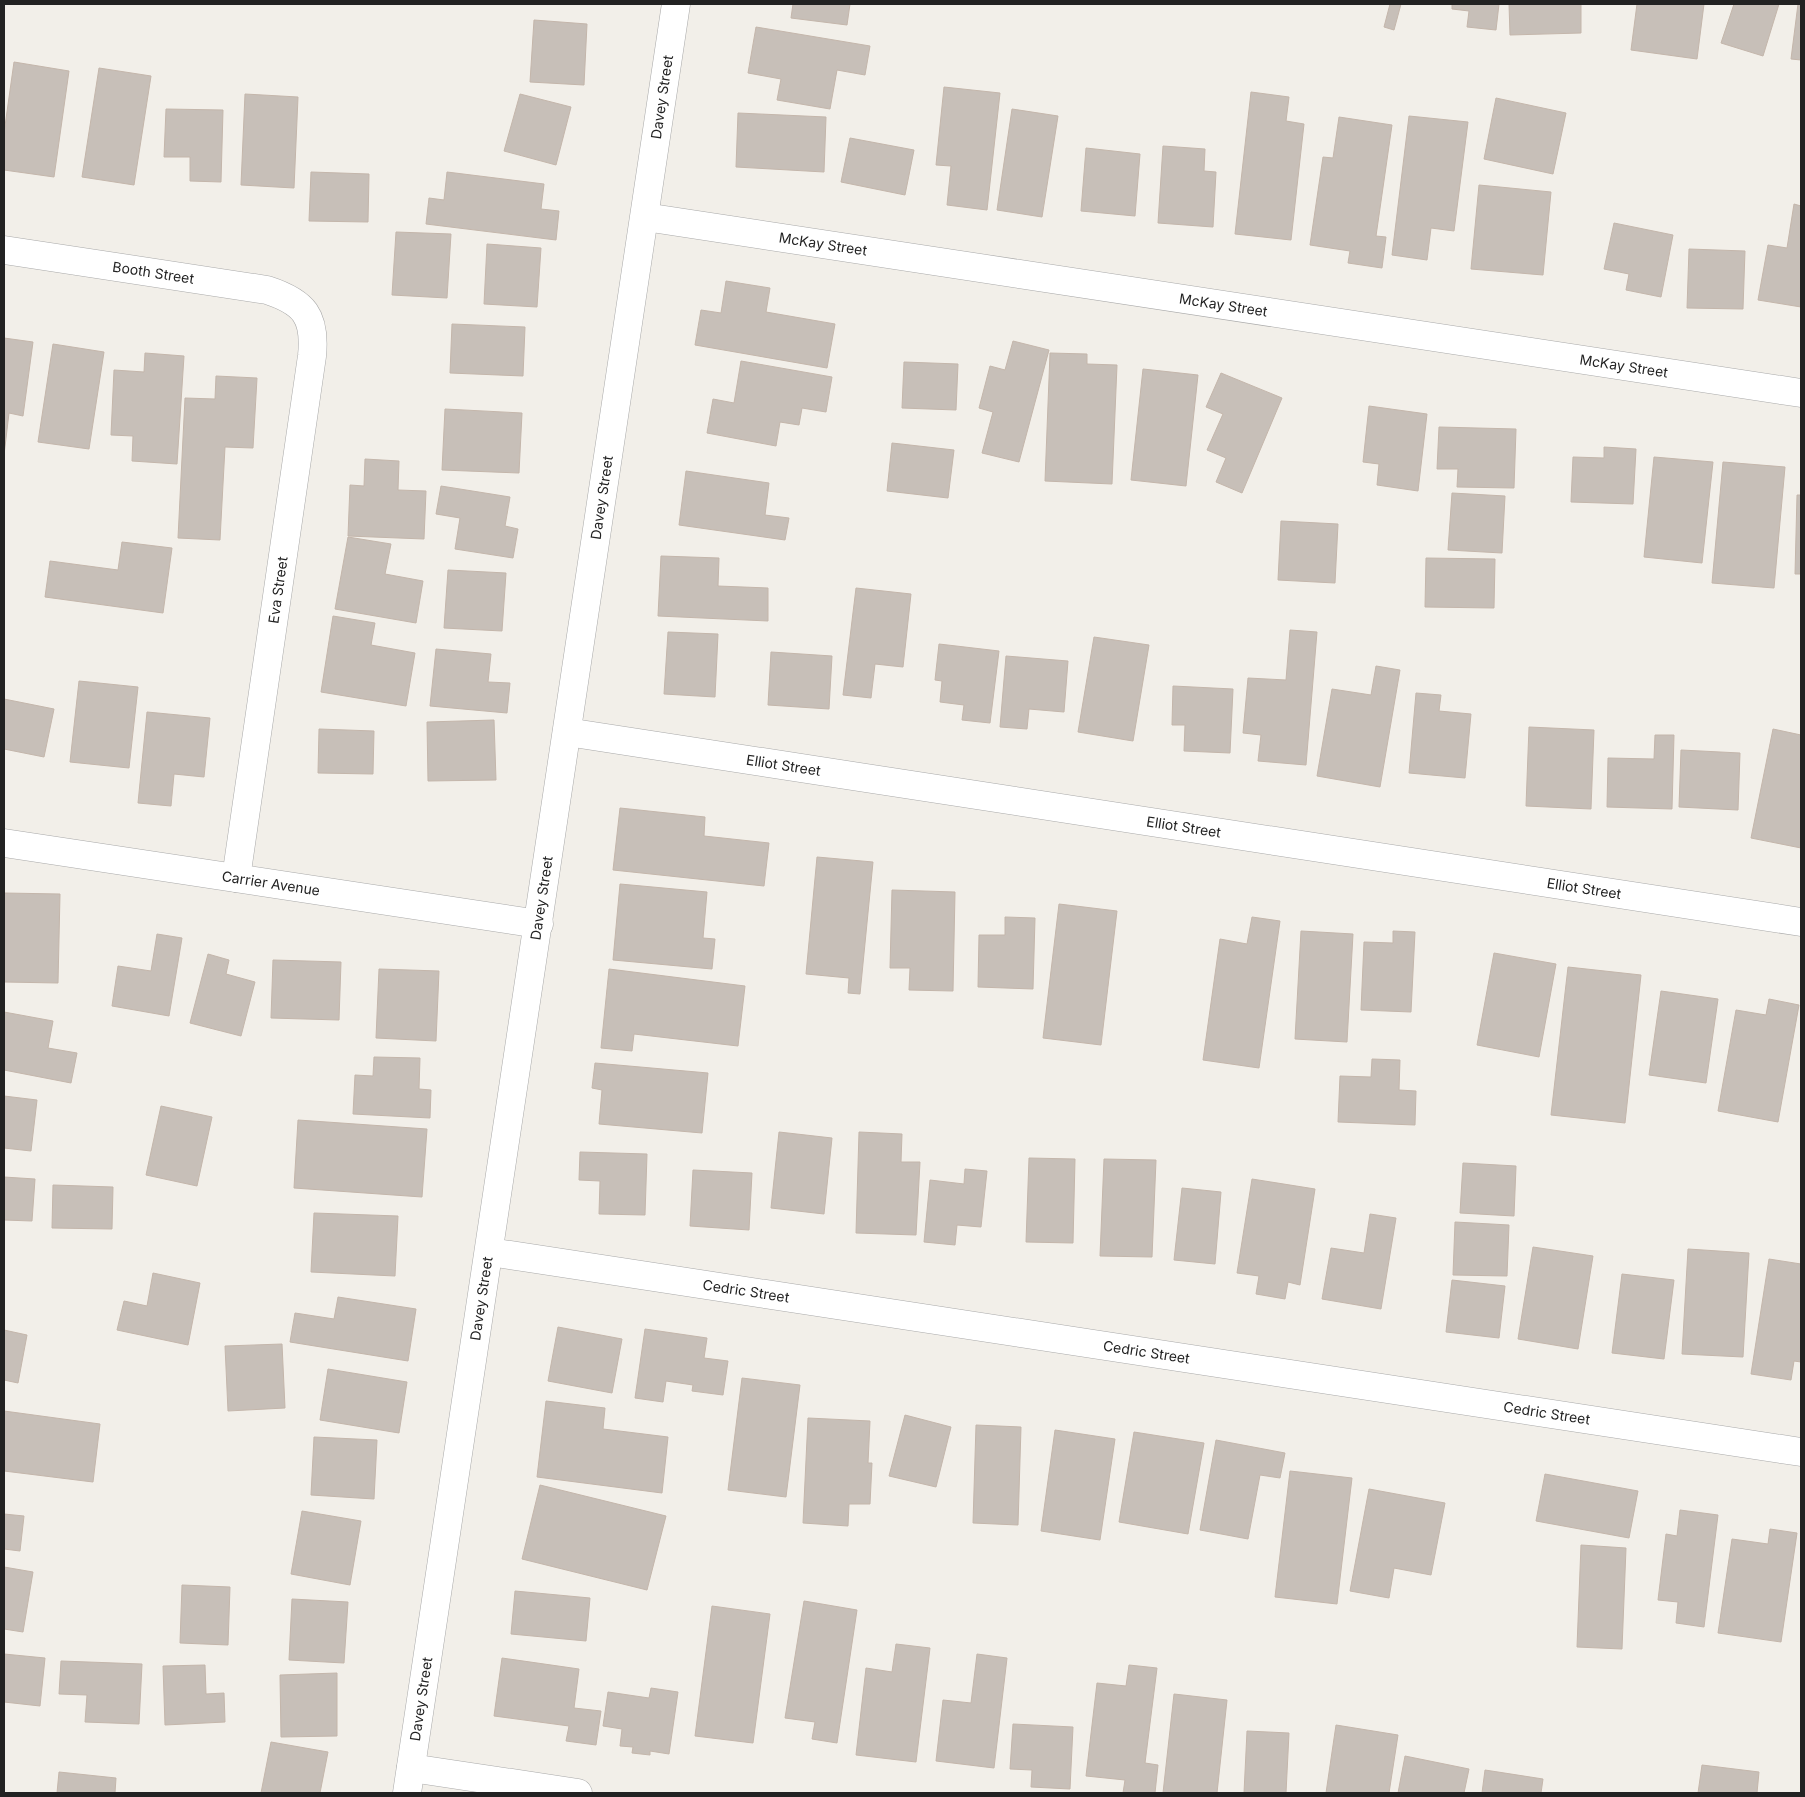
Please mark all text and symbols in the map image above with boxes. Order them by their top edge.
street label: Davey Street [647,53,676,140]
street label: McKay Street [778,228,869,259]
street label: Booth Street [111,258,196,287]
street label: McKay Street [1178,289,1269,320]
street label: McKay Street [1578,350,1670,381]
street label: Davey Street [587,454,616,541]
street label: Eva Street [264,555,291,625]
street label: Elliot Street [745,751,822,779]
street label: Elliot Street [1145,812,1223,841]
street label: Davey Street [526,854,556,941]
street label: Carrier Avenue [221,867,321,899]
street label: Elliot Street [1546,874,1623,902]
street label: Davey Street [466,1255,496,1342]
street label: Cedric Street [702,1276,791,1306]
street label: Cedric Street [1102,1337,1191,1367]
street label: Cedric Street [1502,1398,1592,1428]
street label: Davey Street [406,1655,435,1742]

